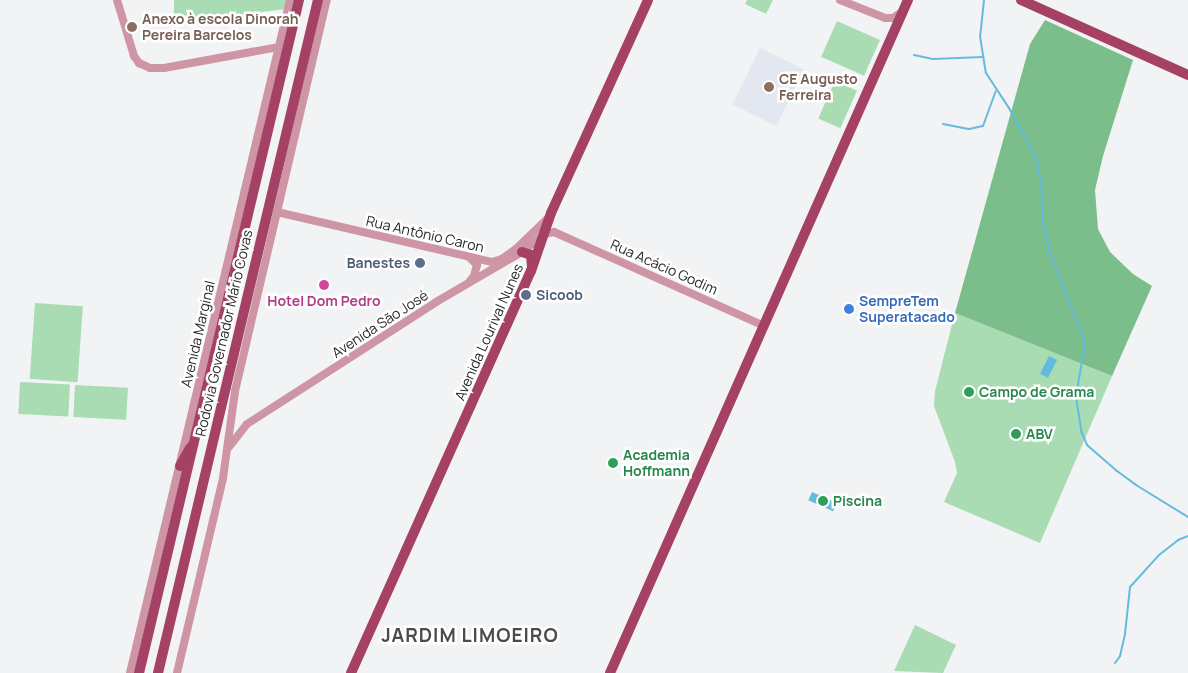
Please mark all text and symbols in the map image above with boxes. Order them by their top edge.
place label: Anexo à escola Dinorah Pereira Barcelos [142,11,299,44]
marker: Anexo à escola Dinorah Pereira Barcelos [126,21,138,33]
place label: CE Augusto Ferreira [779,71,858,104]
marker: CE Augusto Ferreira [763,81,775,93]
street label: Rua Antônio Caron [364,212,486,256]
street label: Rodovia Governador Mário Covas [192,228,256,438]
street label: Rua Acácio Godim [608,236,720,298]
place label: Banestes [347,255,410,271]
marker: Banestes [414,257,426,269]
street label: Avenida Lourival Nunes [451,261,527,403]
street label: Avenida Marginal [178,279,218,389]
marker: Hotel Dom Pedro [318,279,330,291]
street label: Avenida São José [329,287,431,361]
place label: Sicoob [536,287,583,303]
marker: Sicoob [520,289,532,301]
place label: Hotel Dom Pedro [267,293,381,309]
place label: SempreTem Superatacado [859,293,955,326]
marker: SempreTem Superatacado [843,303,855,315]
place label: Campo de Grama [979,384,1094,400]
marker: Campo de Grama [963,386,975,398]
place label: ABV [1026,426,1053,442]
marker: ABV [1010,428,1022,440]
place label: Academia Hoffmann [623,447,690,480]
marker: Academia Hoffmann [607,457,619,469]
place label: Piscina [833,493,882,509]
marker: Piscina [817,495,829,507]
district label: JARDIM LIMOEIRO [379,625,561,647]

